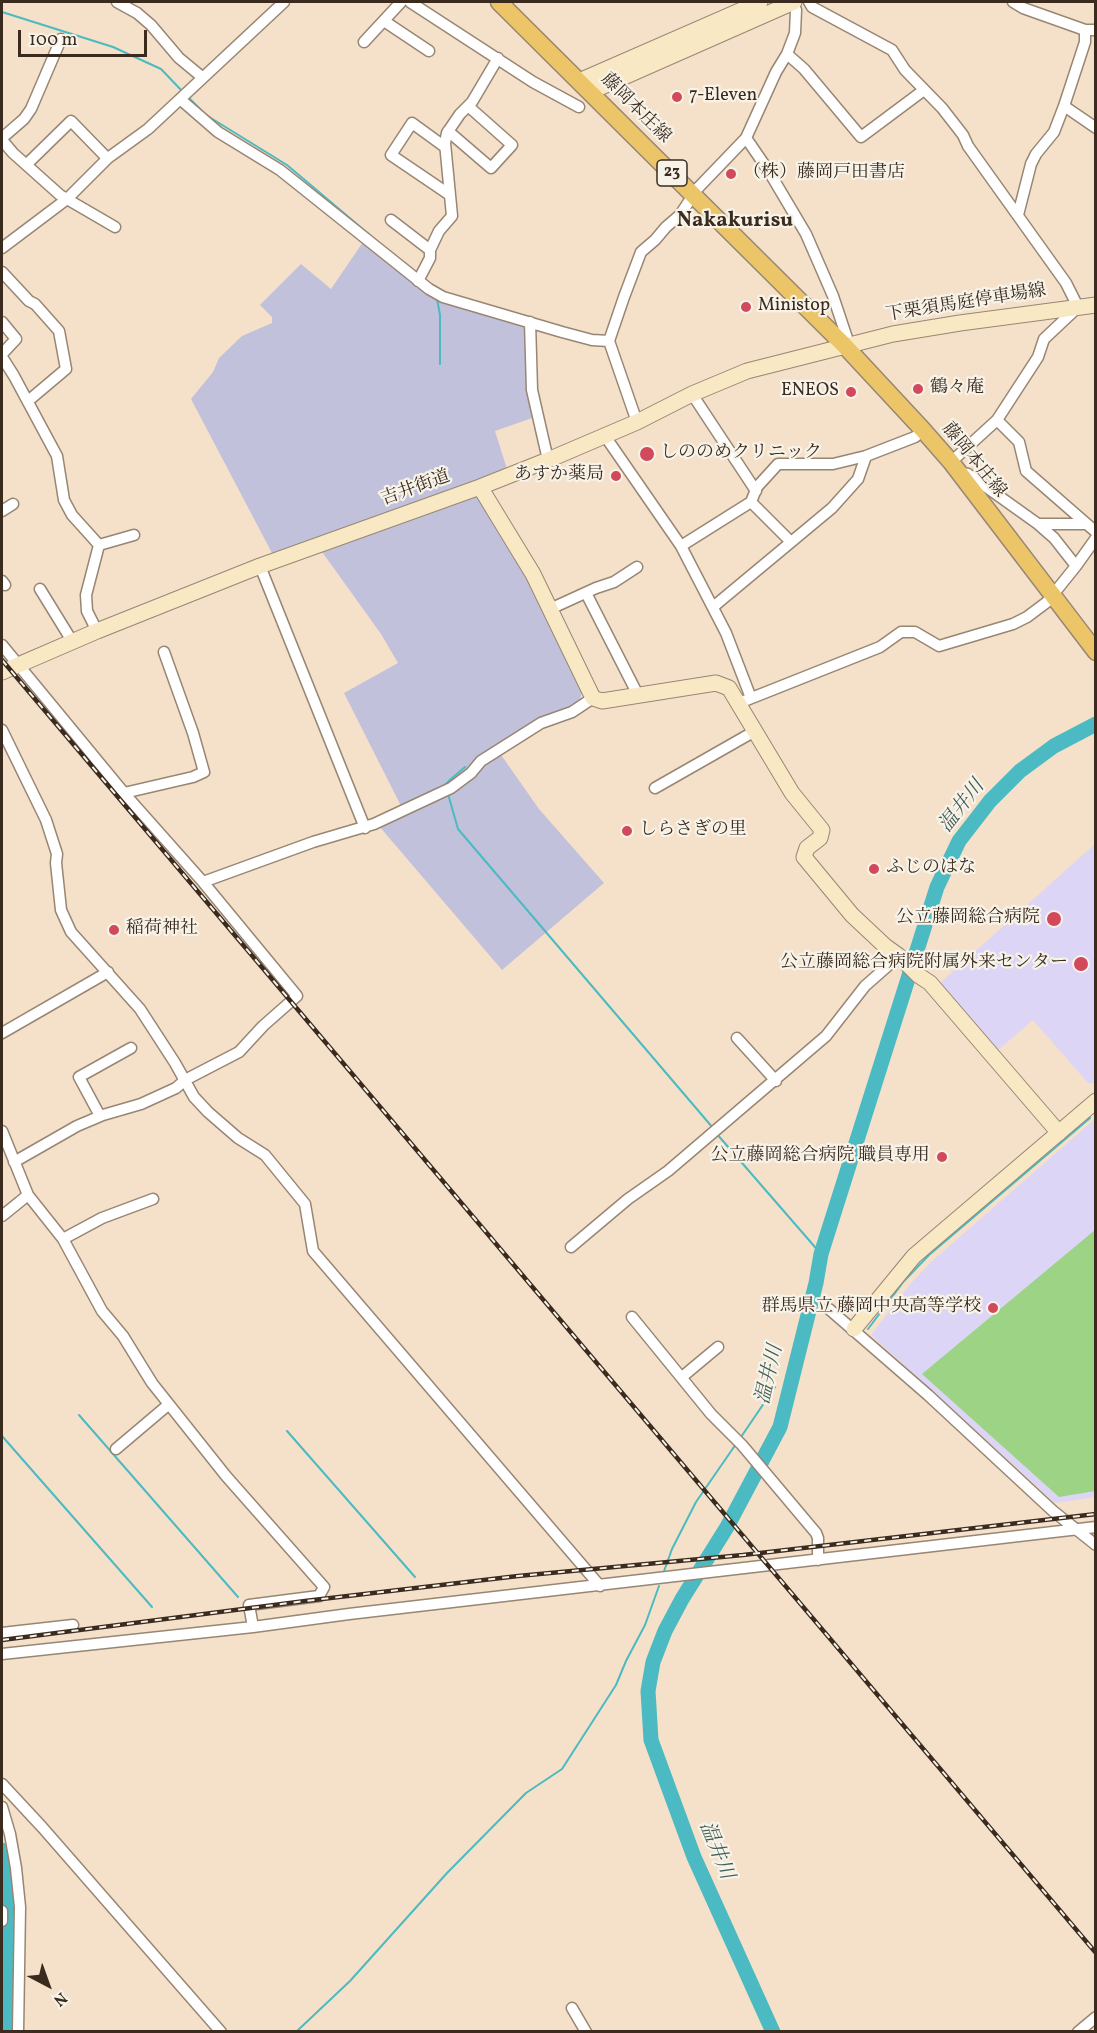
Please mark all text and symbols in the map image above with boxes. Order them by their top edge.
scale bar [21,18,150,56]
text: 100 m [29,28,78,53]
street label: 藤岡本庄線 [596,70,674,148]
place label: 7-Eleven [689,86,757,108]
marker: 7-Eleven [670,90,684,104]
road number: 23 [657,160,687,186]
place label: （株）藤岡戸田書店 [743,163,905,185]
marker: （株）藤岡戸田書店 [724,167,738,181]
district label: Nakakurisu [677,209,793,235]
street label: 下栗須馬庭停車場線 [884,281,1048,327]
place label: Ministop [758,296,830,318]
marker: Ministop [739,300,753,314]
place label: 鶴々庵 [930,378,984,400]
place label: ENEOS [781,381,839,403]
marker: 鶴々庵 [911,382,925,396]
marker: ENEOS [844,385,858,399]
street label: 藤岡本庄線 [936,419,1010,503]
place label: しののめクリニック [660,443,822,465]
marker: しののめクリニック [638,445,656,463]
place label: あすか薬局 [514,465,604,487]
street label: 吉井街道 [378,467,454,511]
marker: あすか薬局 [609,469,623,483]
water label: 温井川 [935,776,991,838]
place label: しらさぎの里 [639,820,747,842]
marker: しらさぎの里 [620,824,634,838]
place label: ふじのはな [886,858,976,880]
marker: ふじのはな [867,862,881,876]
place label: 公立藤岡総合病院 [896,908,1040,930]
marker: 公立藤岡総合病院 [1045,910,1063,928]
place label: 稲荷神社 [126,919,198,941]
marker: 稲荷神社 [107,923,121,937]
place label: 公立藤岡総合病院附属外来センター [780,953,1068,975]
marker: 公立藤岡総合病院附属外来センター [1072,955,1090,973]
place label: 公立藤岡総合病院 職員専用 [710,1146,930,1168]
marker: 公立藤岡総合病院 職員専用 [935,1150,949,1164]
place label: 群馬県立 藤岡中央高等学校 [761,1297,981,1319]
marker: 群馬県立 藤岡中央高等学校 [986,1301,1000,1315]
water label: 温井川 [753,1343,789,1407]
water label: 温井川 [693,1819,737,1883]
north arrow [18,1955,78,2015]
text: N [48,1986,71,2011]

